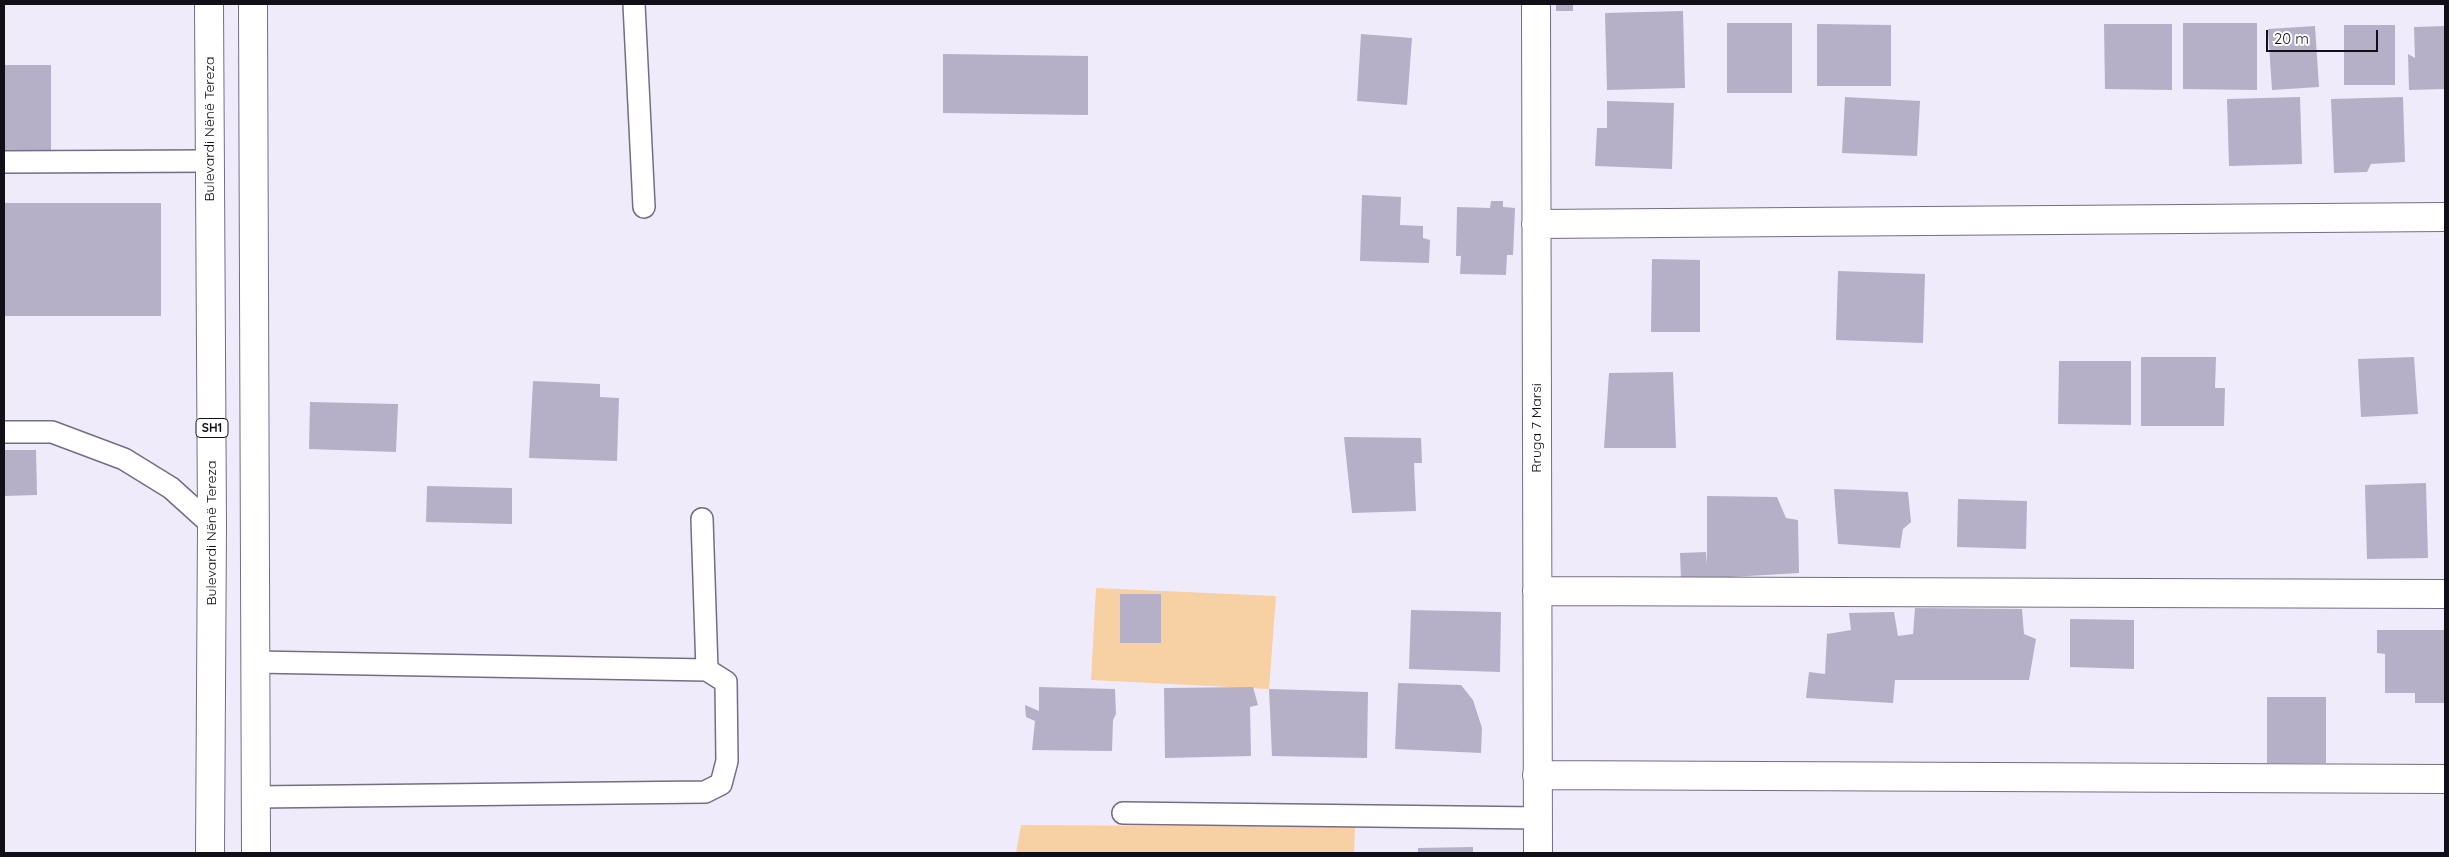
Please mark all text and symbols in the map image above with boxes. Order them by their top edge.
scale bar [2269,20,2382,52]
text: 20 m [2274,29,2309,48]
street label: Bulevardi Nënë Tereza [202,56,218,202]
street label: Rruga 7 Marsi [1529,383,1545,473]
road number: SH1 [196,418,228,438]
street label: Bulevardi Nënë Tereza [204,460,220,606]

